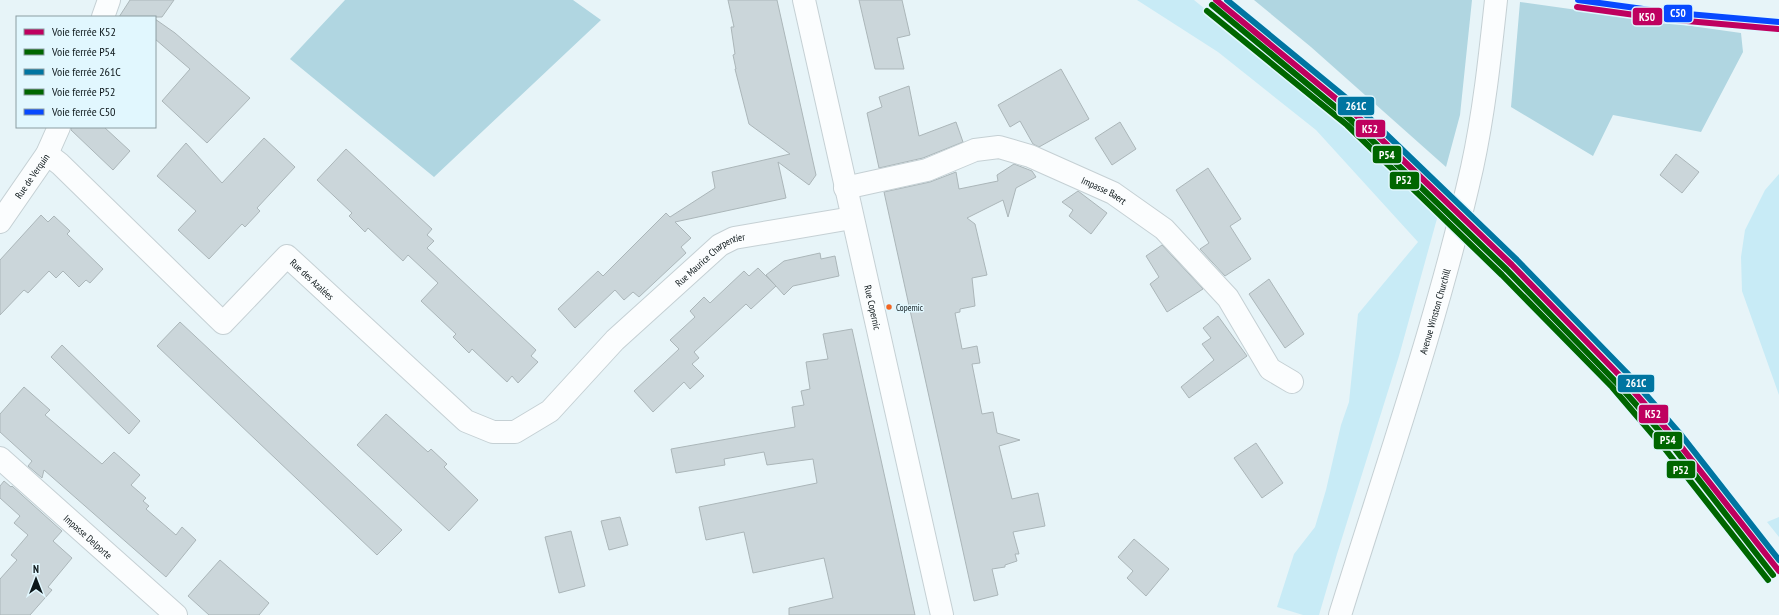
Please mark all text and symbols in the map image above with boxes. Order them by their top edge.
line badge: C50 [1663,4,1693,23]
text: C50 [1670,6,1686,20]
line badge: K50 [1632,7,1663,26]
text: K50 [1639,10,1655,24]
legend [16,16,156,128]
text: Voie ferrée K52 [51,24,116,39]
text: Voie ferrée P54 [51,44,116,59]
text: Voie ferrée 261C [51,64,121,79]
text: Voie ferrée P52 [51,84,115,99]
line badge: 261C [1337,96,1375,116]
text: 261C [1346,99,1366,113]
text: Voie ferrée C50 [51,104,115,119]
line badge: K52 [1355,119,1386,138]
text: K52 [1362,122,1378,136]
line badge: P54 [1372,145,1402,164]
text: P54 [1379,148,1396,162]
street label: Rue de Verquin [12,151,52,201]
line badge: P52 [1389,171,1420,190]
street label: Impasse Baert [1080,173,1129,207]
text: P52 [1396,173,1412,187]
street label: Rue Maurice Charpentier [672,230,746,289]
street label: Rue des Azalées [287,256,337,303]
street label: Avenue Winston Churchill [1416,267,1453,356]
street label: Rue Copernic [862,284,884,331]
marker: Copernic [884,302,894,312]
place label: Copernic [896,302,924,313]
line badge: 261C [1617,374,1655,393]
text: 261C [1626,376,1646,390]
line badge: K52 [1638,404,1669,424]
text: K52 [1645,407,1661,421]
line badge: P54 [1653,431,1683,450]
text: P54 [1660,433,1677,447]
line badge: P52 [1666,460,1696,479]
text: P52 [1673,463,1689,477]
street label: Impasse Delporte [61,512,115,562]
north arrow [16,559,56,599]
text: N [33,562,39,576]

